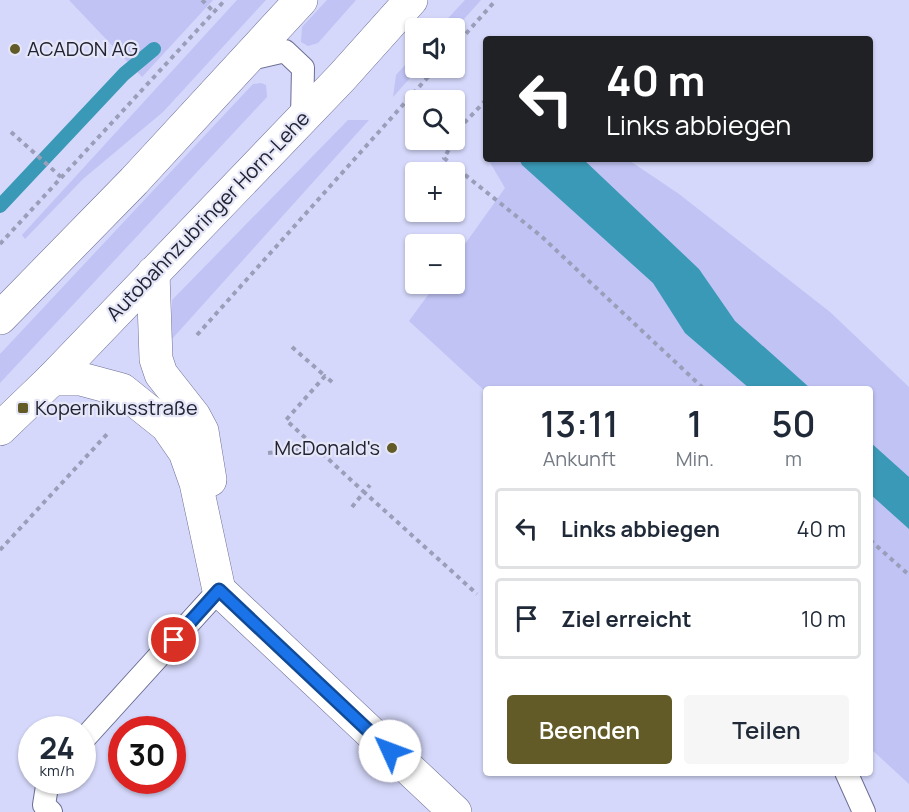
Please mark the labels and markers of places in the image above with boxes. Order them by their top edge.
place label: ACADON AG [27,35,138,62]
marker: ACADON AG [8,42,22,56]
place label: Kopernikusstraße [35,394,198,421]
marker: Kopernikusstraße [16,401,30,415]
place label: McDonald's [274,434,380,461]
marker: McDonald's [385,441,399,455]
pin [148,614,199,665]

